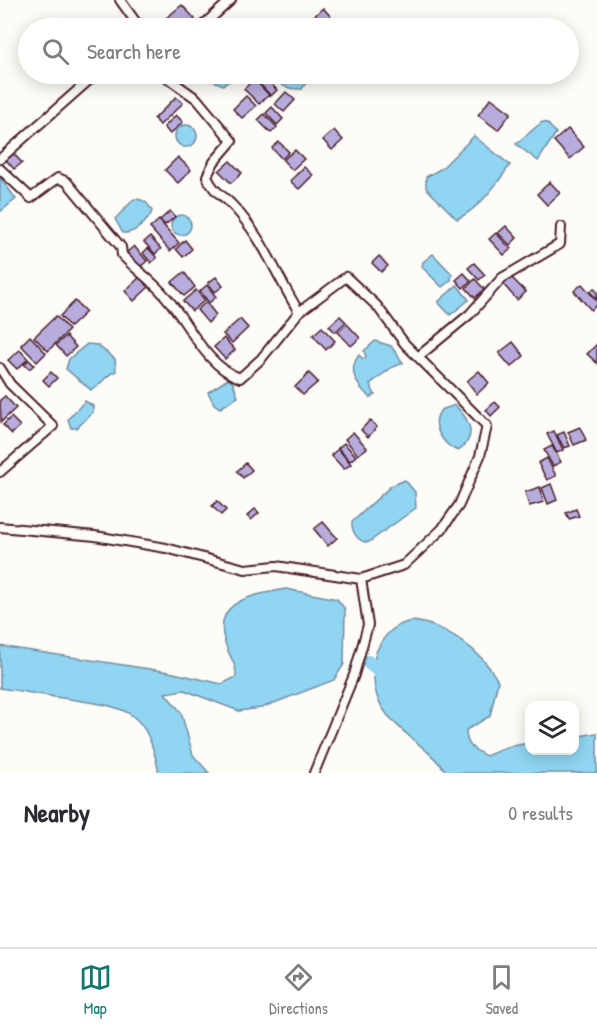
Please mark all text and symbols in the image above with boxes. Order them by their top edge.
search box [18,18,579,84]
icon: search [39,35,72,68]
text: Search here [87,36,181,66]
map controls [525,701,579,755]
button: layers [525,701,579,755]
text: Nearby [24,795,90,830]
text: 0 results [508,799,573,826]
tab: Map [79,961,112,1019]
tab: Directions [269,961,328,1019]
tab: Saved [485,961,518,1019]

